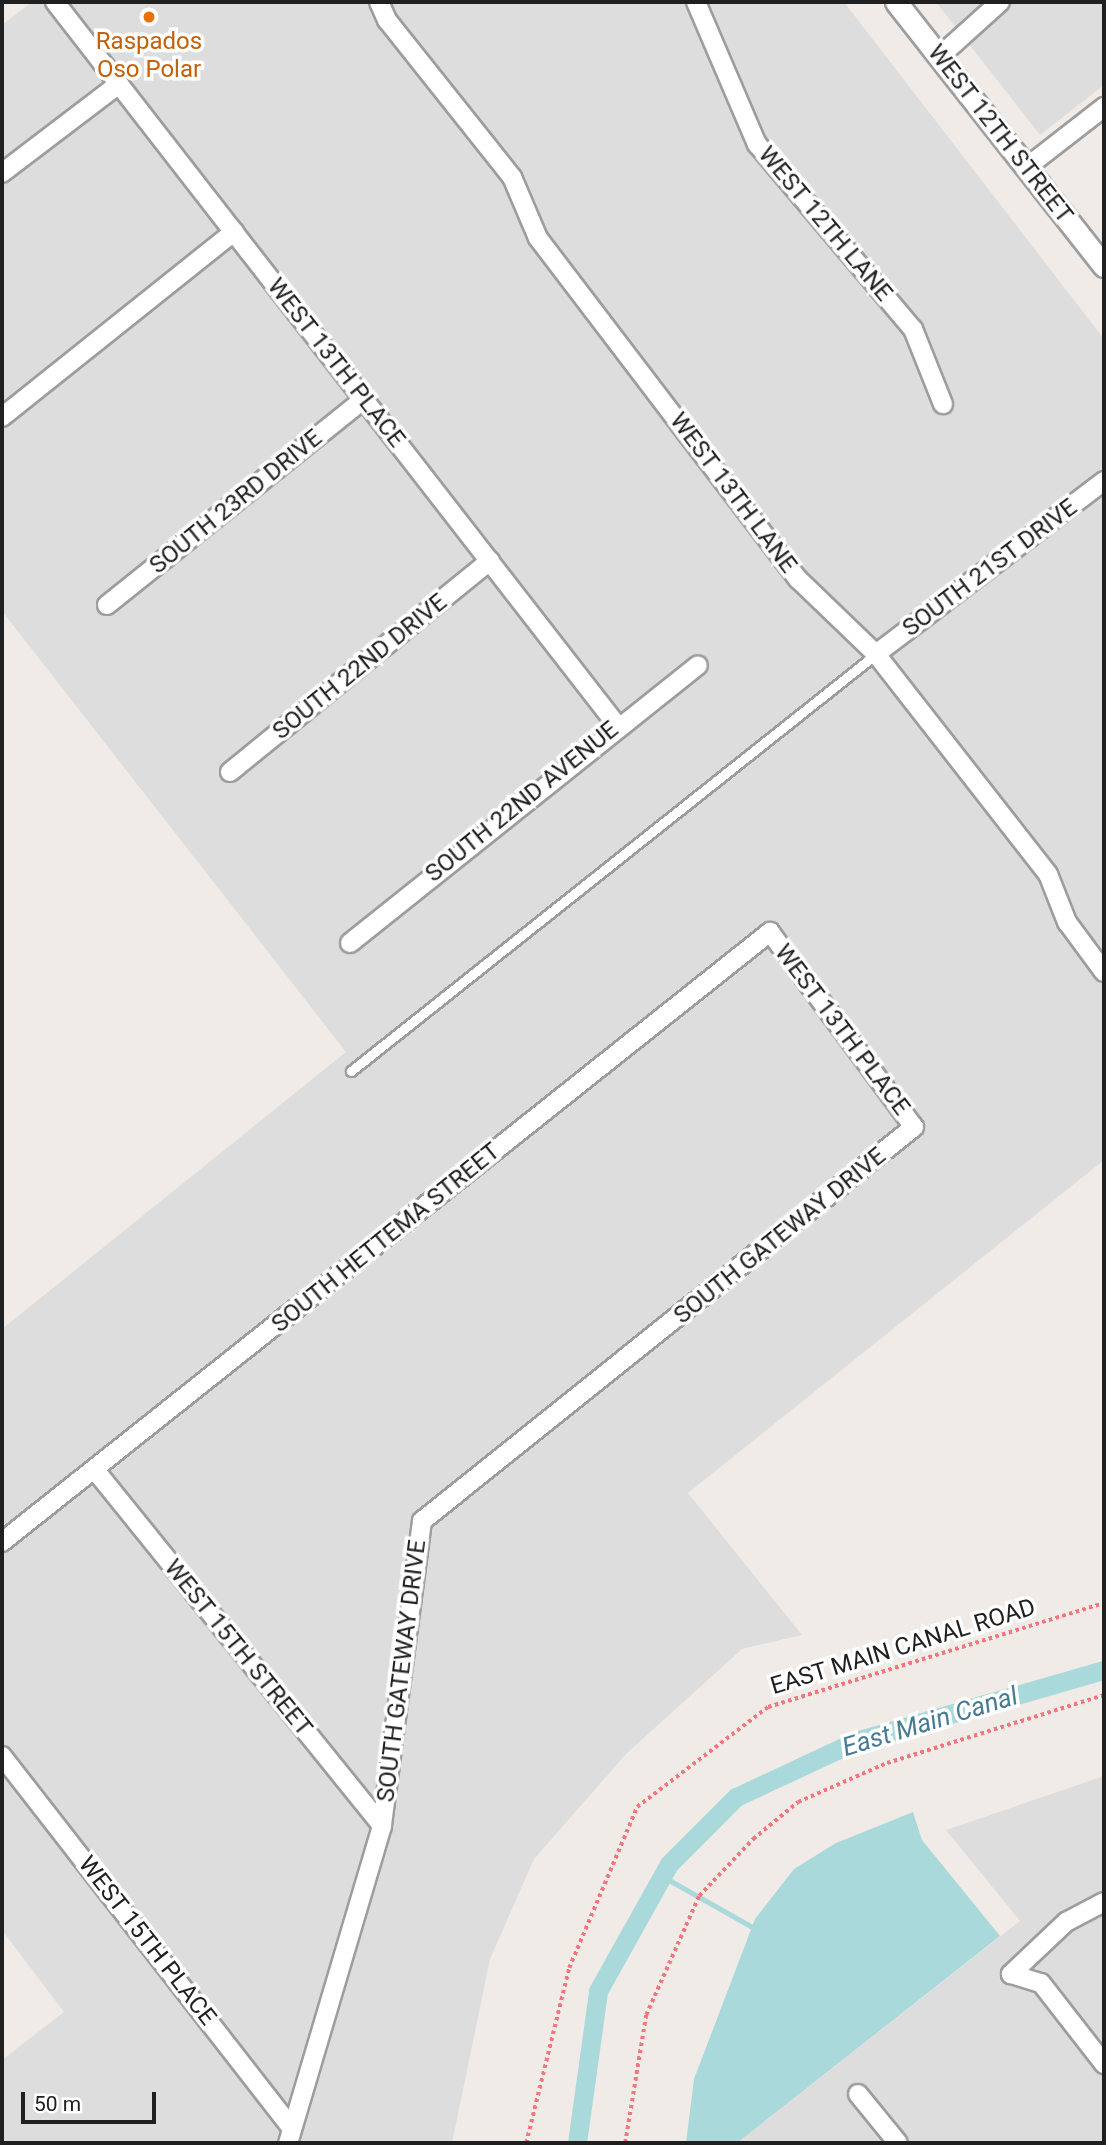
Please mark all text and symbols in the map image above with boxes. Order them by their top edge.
marker: Raspados Oso Polar [141,9,157,25]
place label: Raspados Oso Polar [96,28,202,84]
street label: WEST 12TH STREET [921,39,1079,229]
street label: WEST 12TH LANE [752,141,898,307]
street label: WEST 13TH PLACE [261,273,411,453]
street label: WEST 13TH LANE [663,407,803,579]
street label: SOUTH 23RD DRIVE [144,424,328,580]
street label: SOUTH 21ST DRIVE [897,493,1083,643]
street label: SOUTH 22ND DRIVE [267,588,453,746]
street label: SOUTH 22ND AVENUE [420,715,624,889]
street label: WEST 13TH PLACE [768,939,916,1121]
street label: SOUTH HETTEMA STREET [266,1137,506,1339]
street label: SOUTH GATEWAY DRIVE [668,1142,892,1330]
street label: SOUTH GATEWAY DRIVE [372,1538,432,1804]
street label: WEST 15TH STREET [158,1554,318,1742]
street label: EAST MAIN CANAL ROAD [767,1593,1039,1701]
water label: East Main Canal [839,1681,1021,1763]
street label: WEST 15TH PLACE [72,1851,222,2031]
scale bar [24,2078,159,2122]
text: 50 m [34,2092,81,2116]

